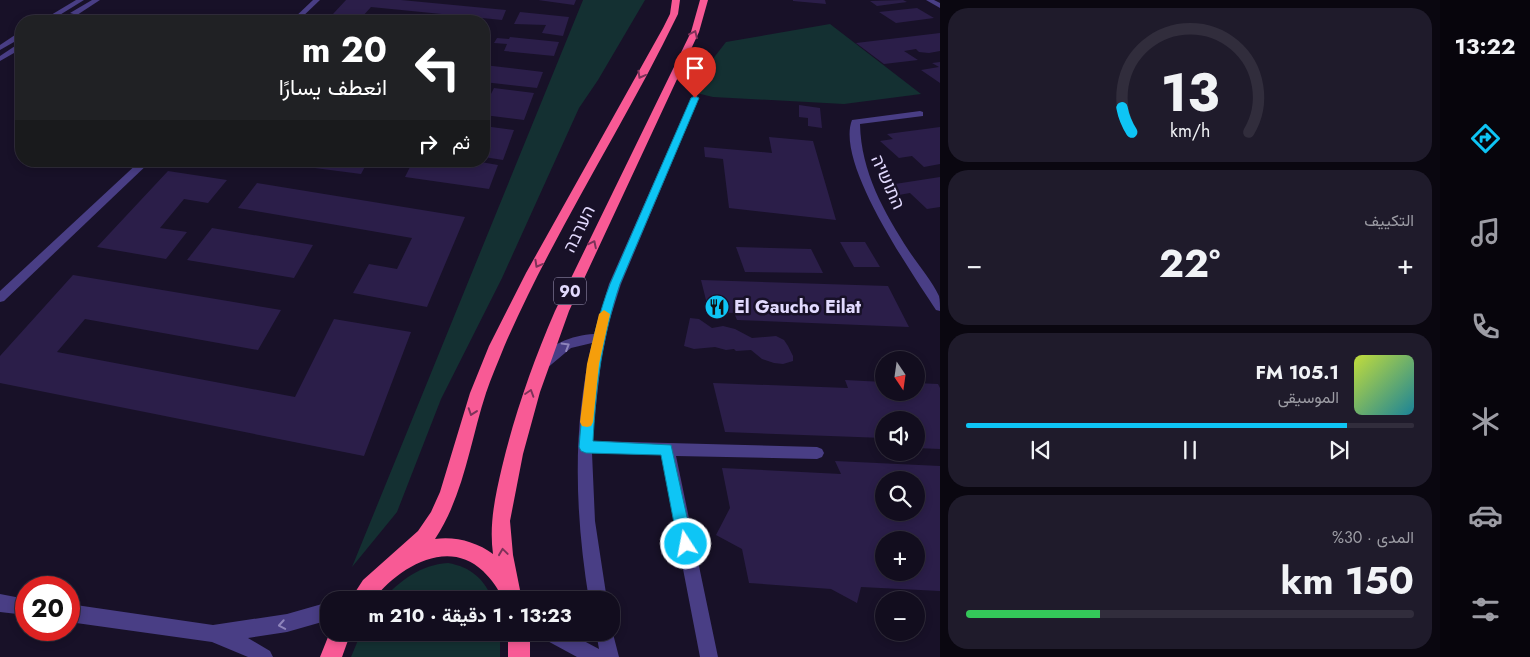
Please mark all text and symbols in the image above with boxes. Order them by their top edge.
text: 20 m [302,25,387,75]
one-way arrow [687,30,698,39]
text: 13:22 [1455,30,1515,62]
icon: left [405,35,470,100]
pin [674,47,716,98]
icon: arrive [681,54,709,82]
text: 13 [1161,55,1219,131]
one-way arrow [637,70,647,79]
text: انعطف يسارًا [279,71,387,103]
text: km/h [1170,118,1210,144]
icon: directions [1468,121,1503,156]
text: ثم [452,129,470,156]
icon: right [414,130,442,158]
street label: התושיה [864,150,912,214]
street label: הערבה [556,201,602,257]
text: التكييف [1364,209,1414,232]
icon: music [1468,215,1503,250]
text: 22° [1159,236,1220,291]
one-way arrow [587,240,597,249]
text: − [966,244,983,285]
text: + [1397,244,1414,285]
one-way arrow [534,259,544,268]
road number: 90 [554,278,586,304]
restaurant icon: El Gaucho Eilat [704,294,730,320]
place label: El Gaucho Eilat [734,294,861,320]
icon: phone [1468,309,1503,344]
one-way arrow [560,342,569,352]
north arrow [875,351,925,401]
map controls [875,351,925,641]
text: 105.1 FM [1256,359,1339,386]
text: الموسيقى [1278,386,1339,409]
one-way arrow [524,390,534,398]
icon: climate [1468,404,1503,439]
one-way arrow [467,407,477,416]
button: sound [875,411,925,461]
icon: previous [1027,436,1055,464]
icon: pause [1176,436,1204,464]
icon: next [1325,436,1353,464]
button: search [875,471,925,521]
icon: car [1468,498,1503,533]
position arrow [659,517,711,569]
text: المدى · 30% [1332,526,1414,549]
button: + [875,531,925,581]
one-way arrow [498,548,508,557]
text: 150 km [1280,553,1414,608]
speed limit sign: 20 [15,576,80,641]
button: − [875,591,925,641]
icon: filters [1468,592,1503,627]
text: 13:23 · 1 دقيقة · 210 m [368,602,572,629]
one-way arrow [278,619,287,630]

